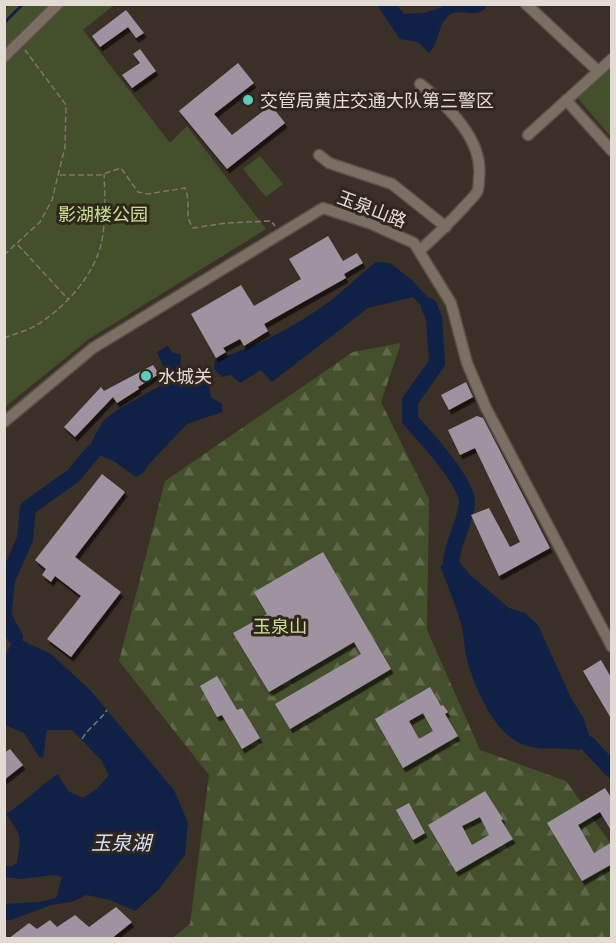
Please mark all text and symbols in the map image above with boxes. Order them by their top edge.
place label: 交管局黄庄交通大队第三警区 [260,90,494,111]
marker: 交管局黄庄交通大队第三警区 [241,93,255,107]
street label: 玉泉山路 [335,186,409,232]
park label: 影湖楼公园 [58,204,148,225]
place label: 水城关 [158,366,212,387]
marker: 水城关 [139,369,153,383]
park label: 玉泉山 [253,616,307,637]
water label: 玉泉湖 [91,831,154,855]

